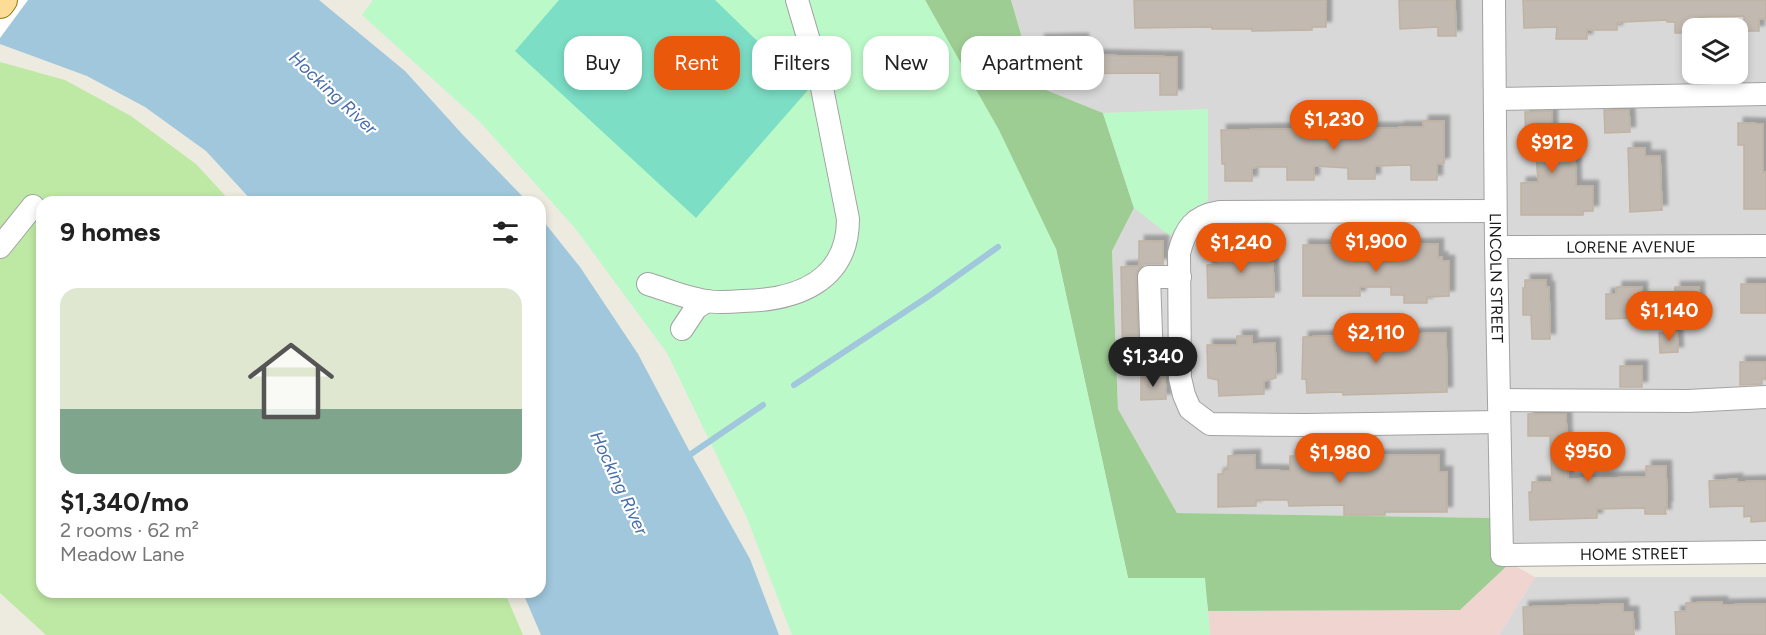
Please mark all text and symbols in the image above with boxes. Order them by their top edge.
map controls [1682,18,1748,84]
button: layers [1682,18,1748,84]
chip: Buy [564,36,642,90]
chip: Rent [654,36,740,90]
chip: Filters [752,36,851,90]
chip: New [863,36,949,90]
chip: Apartment [961,36,1104,90]
water label: Hocking River [284,47,382,140]
pin: $1,230 [1285,100,1383,151]
text: $1,230 [1304,107,1364,131]
pin: $912 [1516,123,1588,174]
text: $912 [1531,130,1573,154]
street label: LINCOLN STREET [1486,213,1507,343]
text: 9 homes [60,216,160,248]
icon: filters [489,216,522,249]
pin: $1,900 [1327,222,1425,273]
pin: $1,240 [1192,223,1290,274]
text: $1,900 [1345,229,1407,253]
text: $1,240 [1210,230,1272,254]
street label: LORENE AVENUE [1566,237,1696,257]
pin: $1,140 [1620,291,1718,342]
text: $1,140 [1640,298,1698,322]
pin: $2,110 [1327,313,1425,364]
text: $2,110 [1347,320,1405,344]
icon: home [237,327,345,435]
pin: $1,340 [1104,337,1202,388]
text: $1,340 [1122,344,1184,368]
water label: Hocking River [585,427,653,539]
pin: $950 [1552,432,1624,483]
pin: $1,980 [1291,433,1389,484]
text: $950 [1564,439,1612,463]
text: $1,980 [1309,440,1371,464]
text: $1,340/mo [60,486,189,518]
text: 2 rooms · 62 m² [60,518,199,542]
text: Meadow Lane [60,542,184,566]
street label: HOME STREET [1580,544,1688,564]

